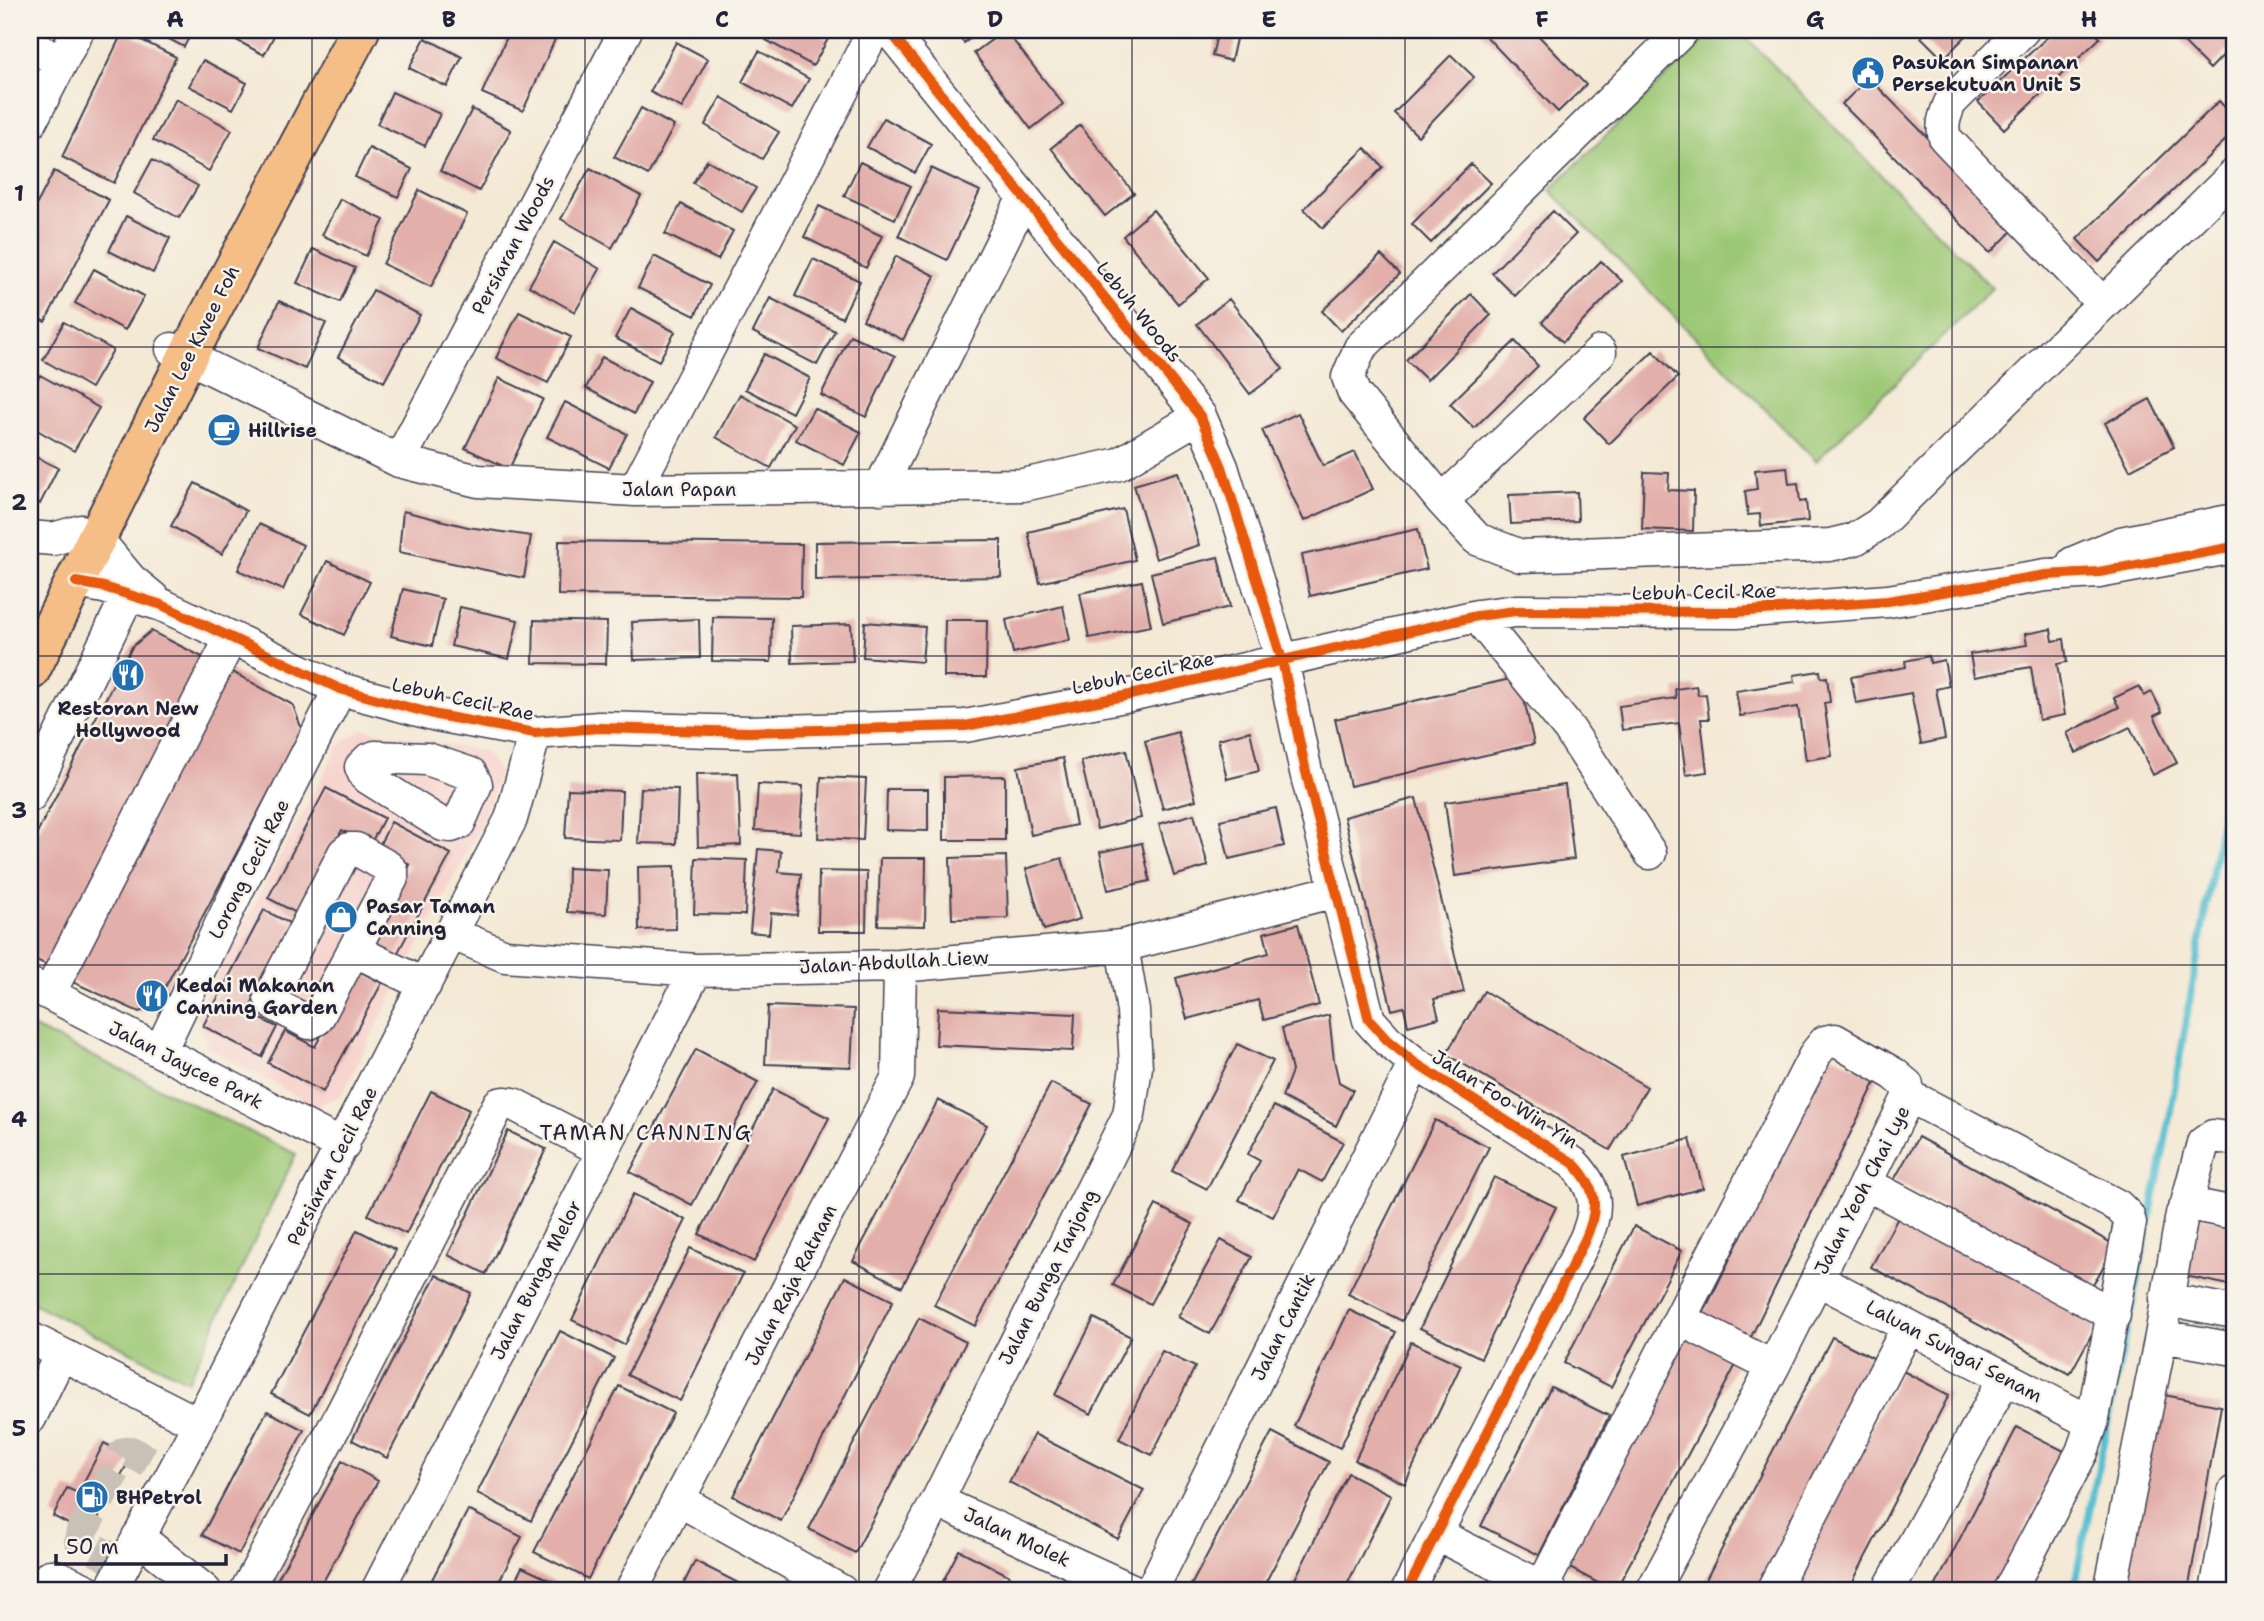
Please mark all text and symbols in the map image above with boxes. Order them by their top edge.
text: A [166,4,184,34]
text: B [442,4,456,34]
text: C [715,4,729,34]
text: D [987,4,1003,34]
text: E [1261,4,1277,34]
text: F [1535,4,1549,34]
text: G [1806,4,1825,34]
text: H [2081,4,2097,34]
place label: Pasukan Simpanan Persekutuan Unit 5 [1892,50,2081,97]
public building icon: Pasukan Simpanan Persekutuan Unit 5 [1849,54,1887,92]
street label: Persiaran Woods [466,171,560,319]
text: 1 [14,178,24,208]
street label: Lebuh Woods [1091,256,1187,368]
street label: Jalan Lee Kwee Foh [139,261,245,437]
cafe icon: Hillrise [205,411,243,449]
place label: Hillrise [248,418,317,443]
street label: Jalan Papan [622,477,736,502]
text: 2 [11,487,27,517]
street label: Lebuh Cecil Rae [1631,578,1777,606]
street label: Lebuh Cecil Rae [1070,646,1216,700]
restaurant icon: Restoran New Hollywood [109,656,147,694]
street label: Lebuh Cecil Rae [390,672,536,726]
place label: Restoran New Hollywood [57,696,199,743]
text: 3 [11,795,27,825]
street label: Lorong Cecil Rae [203,795,295,943]
place label: Pasar Taman Canning [366,894,495,941]
shop icon: Pasar Taman Canning [322,898,360,936]
street label: Jalan Abdullah Liew [799,945,989,979]
place label: Kedai Makanan Canning Garden [176,973,338,1020]
restaurant icon: Kedai Makanan Canning Garden [133,977,171,1015]
street label: Jalan Jaycee Park [105,1015,267,1115]
street label: Jalan Foo Win Yin [1427,1044,1583,1154]
street label: Persiaran Cecil Rae [281,1082,383,1250]
street label: Jalan Yeoh Chai Lye [1809,1101,1915,1279]
text: 4 [11,1104,27,1134]
district label: TAMAN CANNING [539,1119,753,1147]
street label: Jalan Bunga Tanjong [993,1185,1103,1369]
street label: Jalan Bunga Melor [485,1196,587,1364]
street label: Jalan Raja Ratnam [739,1200,843,1370]
street label: Jalan Cantik [1245,1269,1321,1385]
street label: Laluan Sungai Senam [1861,1294,2047,1408]
text: 5 [12,1413,26,1443]
fuel station icon: BHPetrol [73,1478,111,1516]
place label: BHPetrol [116,1485,202,1510]
street label: Jalan Molek [960,1501,1075,1573]
scale bar [56,1523,226,1567]
text: 50 m [66,1533,119,1561]

